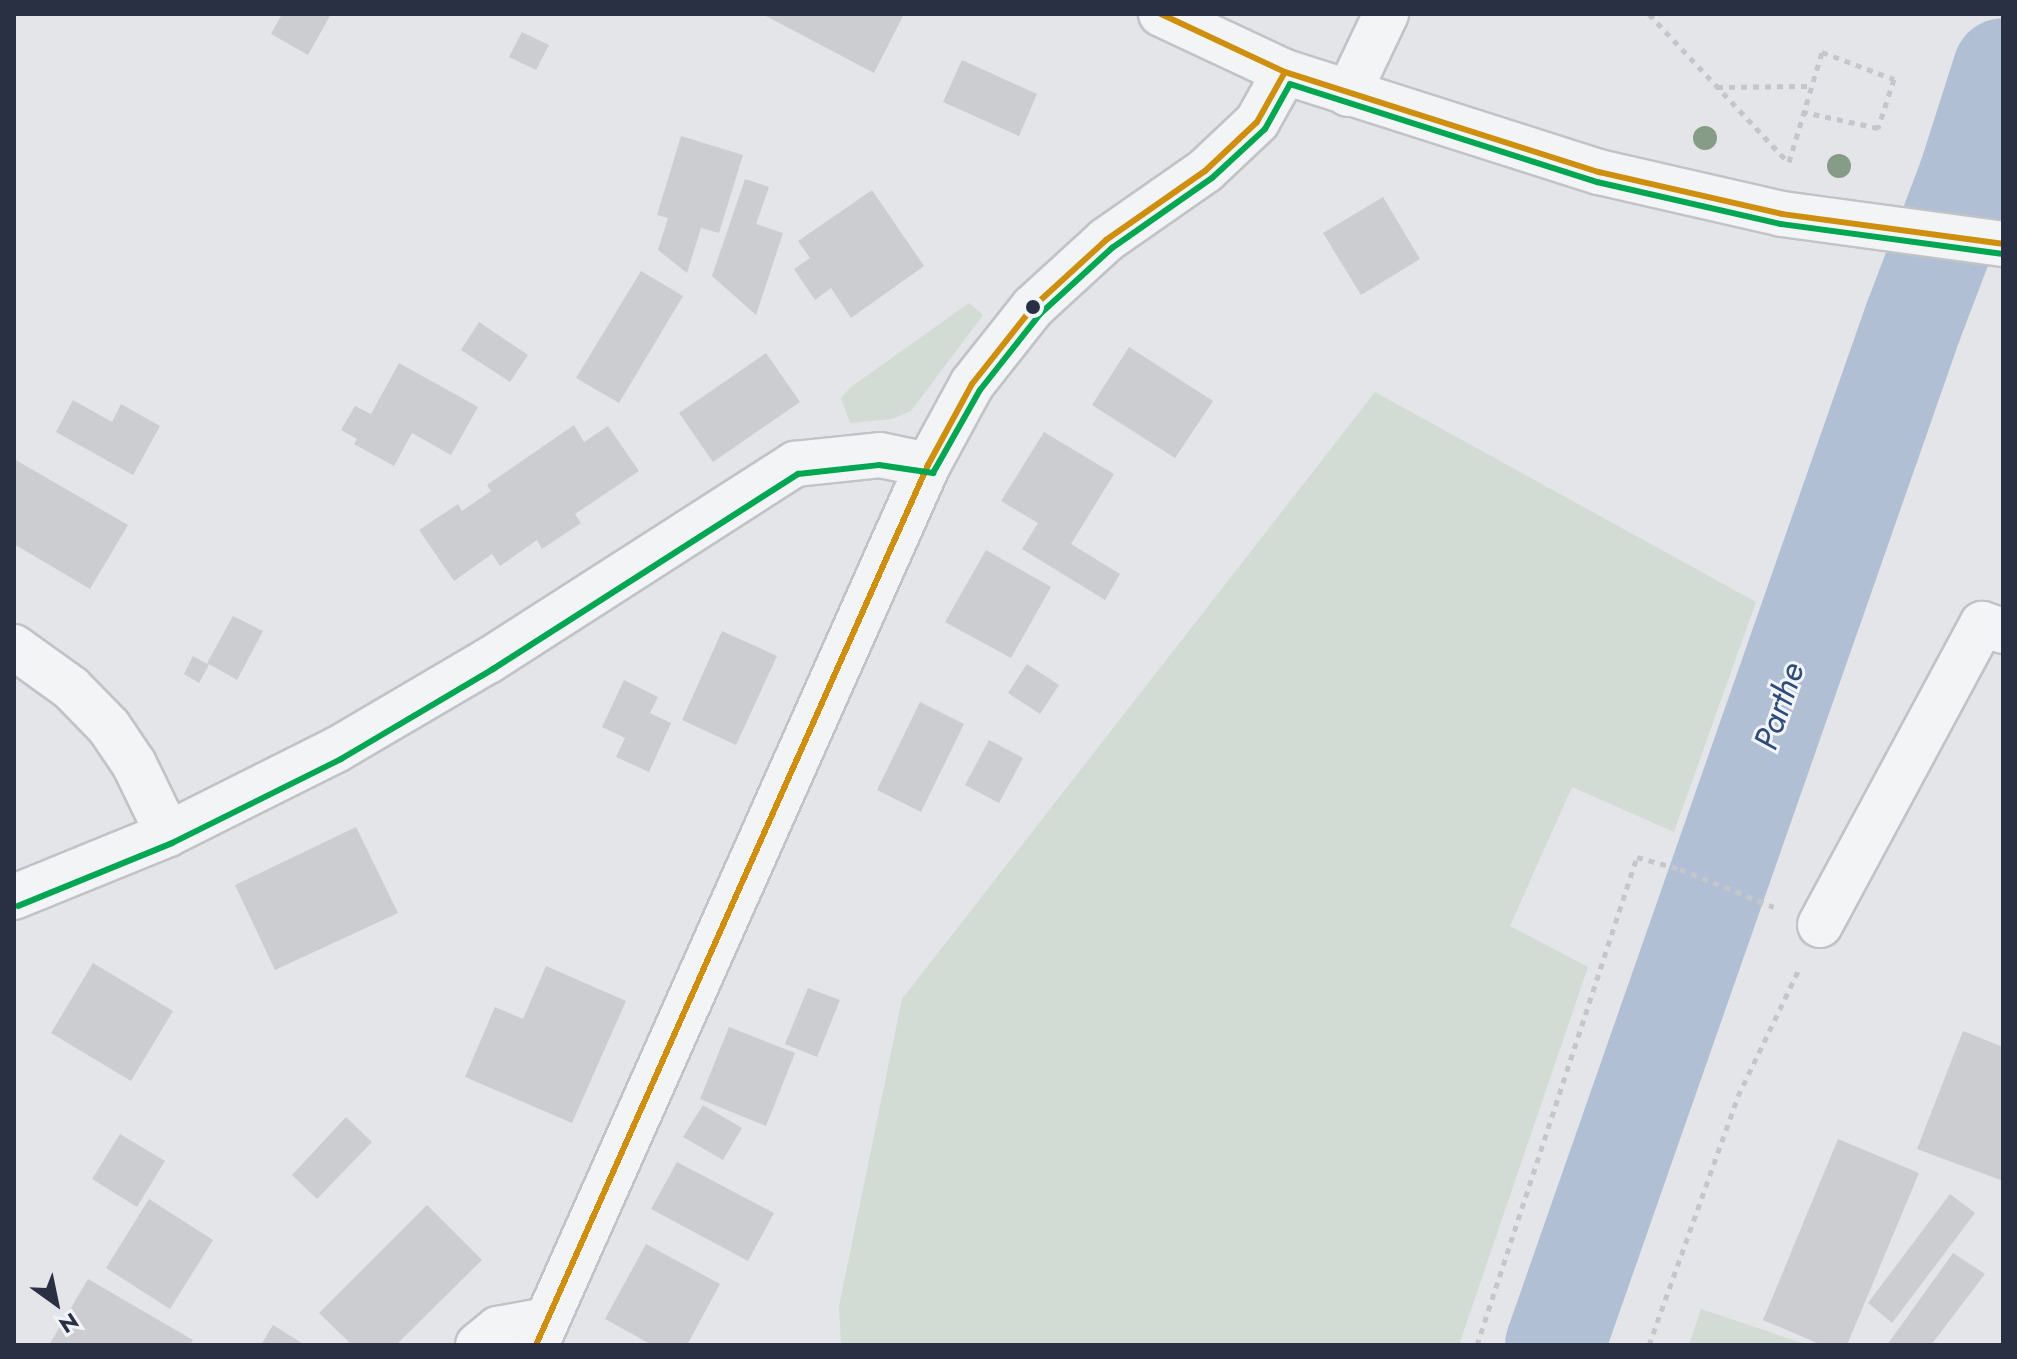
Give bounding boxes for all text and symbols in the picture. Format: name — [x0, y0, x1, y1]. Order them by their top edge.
unlabelled marker — [1025, 299, 1041, 315]
water label: Parthe — [1745, 657, 1813, 755]
north arrow — [16, 1263, 96, 1343]
text: N — [53, 1305, 85, 1341]

